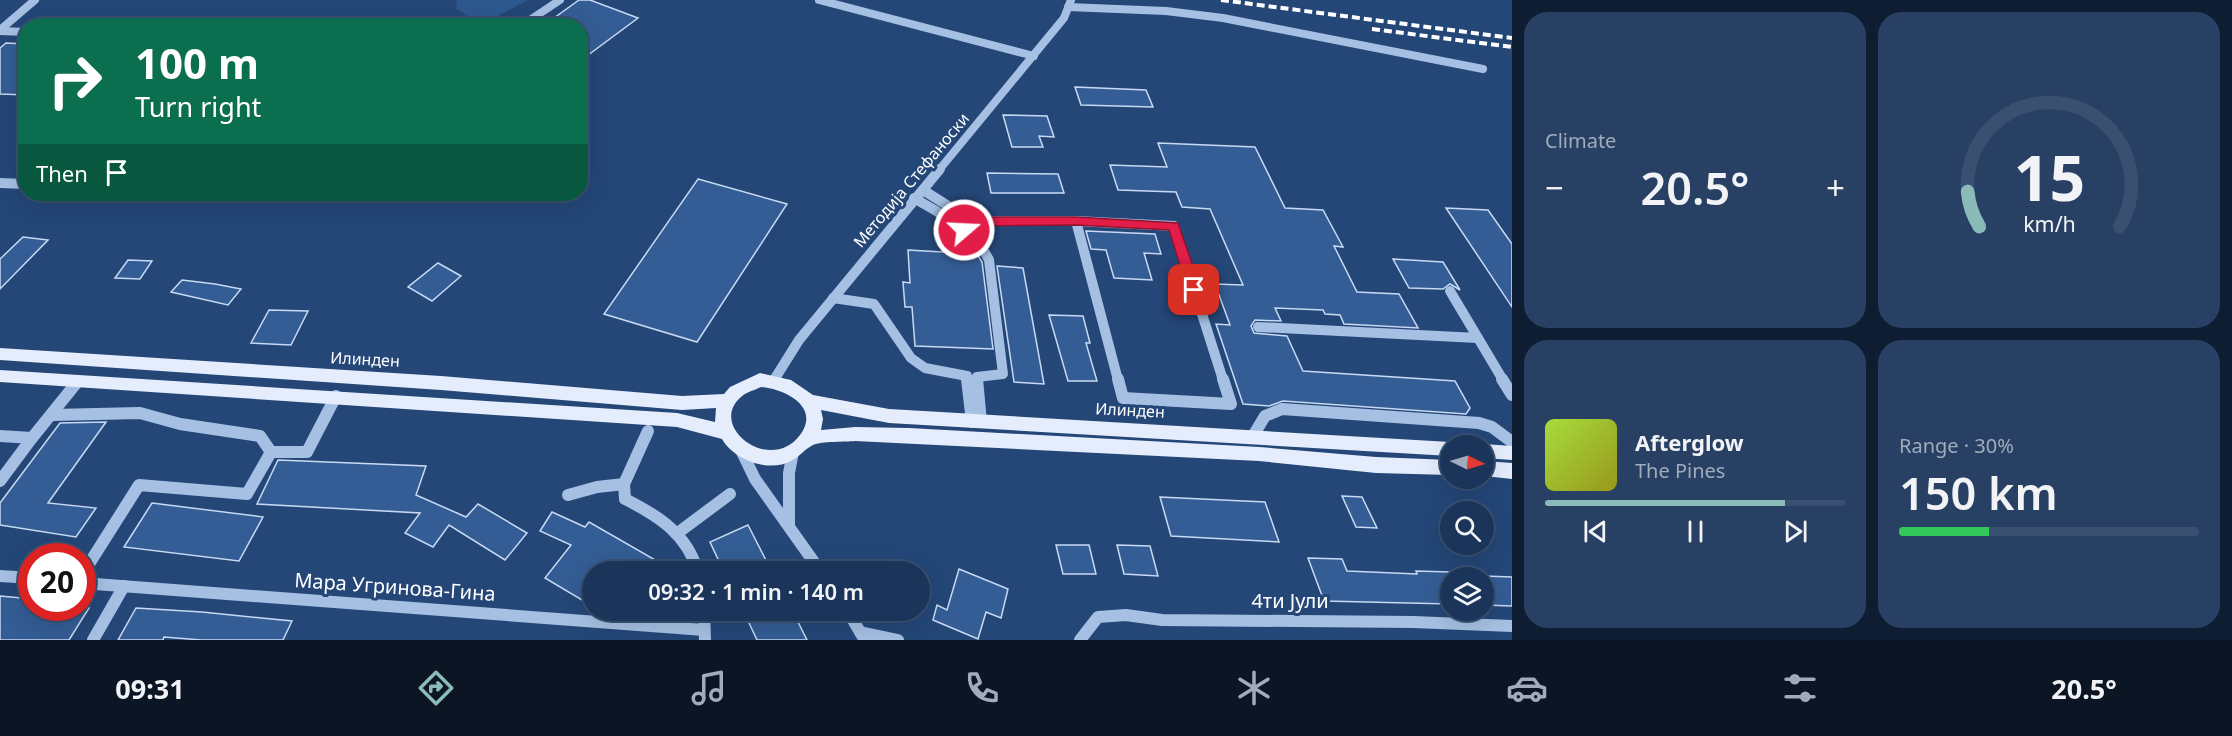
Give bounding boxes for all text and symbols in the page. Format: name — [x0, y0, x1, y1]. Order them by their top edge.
text: 100 m — [135, 34, 259, 91]
icon: right — [36, 42, 114, 120]
text: Turn right — [135, 88, 261, 125]
street label: Методија Стефаноски — [848, 108, 974, 252]
text: Climate — [1545, 127, 1616, 154]
text: 15 — [2013, 134, 2085, 219]
icon: arrive — [100, 156, 133, 189]
text: 20.5° — [1641, 157, 1749, 218]
text: Then — [36, 158, 88, 188]
text: − — [1545, 165, 1564, 210]
text: + — [1826, 165, 1845, 210]
position arrow — [932, 198, 996, 262]
text: km/h — [2023, 209, 2075, 238]
pin — [1168, 264, 1219, 315]
icon: arrive — [1177, 273, 1210, 306]
street label: Илинден — [330, 346, 400, 372]
street label: Илинден — [1095, 397, 1165, 423]
text: Afterglow — [1635, 427, 1744, 457]
text: Range · 30% — [1899, 432, 2014, 459]
north arrow — [1440, 435, 1494, 489]
map controls — [1440, 435, 1494, 621]
text: The Pines — [1635, 457, 1725, 484]
text: 150 km — [1899, 462, 2058, 523]
button: search — [1440, 501, 1494, 555]
icon: previous — [1579, 515, 1612, 548]
icon: pause — [1679, 515, 1712, 548]
icon: next — [1779, 515, 1812, 548]
speed limit sign: 20 — [18, 543, 96, 621]
street label: Мара Угринова-Гина — [294, 566, 497, 607]
button: layers — [1440, 567, 1494, 621]
text: 09:32 · 1 min · 140 m — [648, 576, 864, 606]
street label: 4ти Јули — [1251, 587, 1329, 614]
icon: directions — [415, 667, 457, 709]
icon: music — [688, 667, 730, 709]
icon: phone — [961, 667, 1003, 709]
icon: climate — [1233, 667, 1275, 709]
icon: car — [1506, 667, 1548, 709]
icon: filters — [1779, 667, 1821, 709]
text: 09:31 — [115, 670, 185, 707]
text: 20.5° — [2051, 670, 2117, 707]

